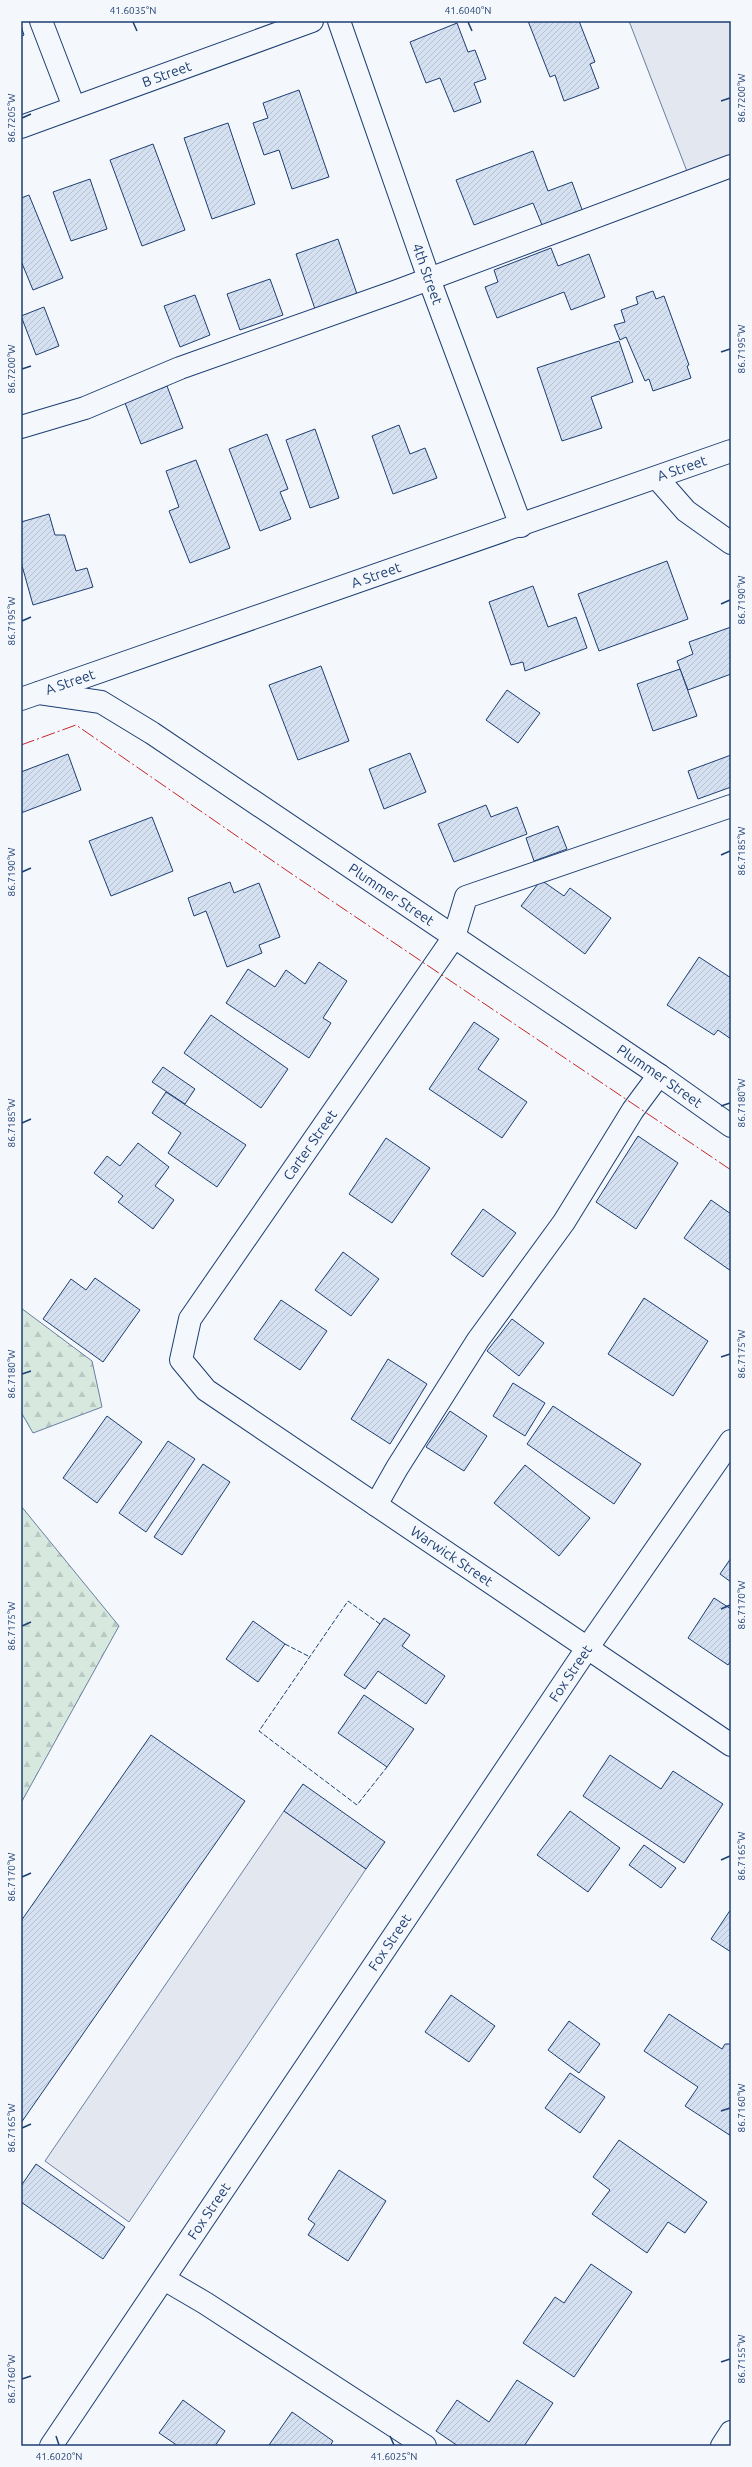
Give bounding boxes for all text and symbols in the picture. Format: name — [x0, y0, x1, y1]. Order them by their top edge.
text: 41.6035°N — [110, 5, 156, 16]
text: 41.6040°N — [445, 5, 491, 16]
street label: B Street — [140, 57, 194, 90]
text: 86.7200°W — [736, 74, 747, 122]
text: 86.7205°W — [6, 94, 17, 142]
street label: 4th Street — [409, 241, 446, 307]
text: 86.7195°W — [736, 325, 747, 373]
text: 86.7200°W — [6, 345, 17, 393]
street label: A Street — [655, 452, 709, 484]
street label: A Street — [349, 559, 403, 591]
text: 86.7190°W — [736, 576, 747, 624]
text: 86.7195°W — [6, 597, 17, 645]
street label: A Street — [43, 666, 97, 698]
text: 86.7185°W — [736, 827, 747, 875]
text: 86.7190°W — [6, 848, 17, 896]
street label: Plummer Street — [346, 860, 437, 929]
street label: Plummer Street — [614, 1041, 706, 1111]
text: 86.7180°W — [736, 1079, 747, 1127]
text: 86.7185°W — [6, 1099, 17, 1147]
street label: Carter Street — [280, 1106, 340, 1183]
text: 86.7175°W — [736, 1330, 747, 1378]
text: 86.7180°W — [6, 1350, 17, 1398]
street label: Warwick Street — [408, 1523, 496, 1590]
text: 86.7170°W — [736, 1581, 747, 1629]
text: 86.7175°W — [6, 1602, 17, 1650]
street label: Fox Street — [546, 1642, 595, 1705]
text: 86.7165°W — [736, 1832, 747, 1880]
text: 86.7170°W — [6, 1853, 17, 1901]
street label: Fox Street — [365, 1910, 415, 1974]
text: 86.7160°W — [736, 2084, 747, 2132]
text: 86.7165°W — [6, 2104, 17, 2152]
street label: Fox Street — [184, 2179, 234, 2242]
text: 86.7155°W — [736, 2335, 747, 2383]
text: 86.7160°W — [6, 2355, 17, 2403]
text: 41.6020°N — [36, 2451, 82, 2462]
text: 41.6025°N — [371, 2451, 417, 2462]

